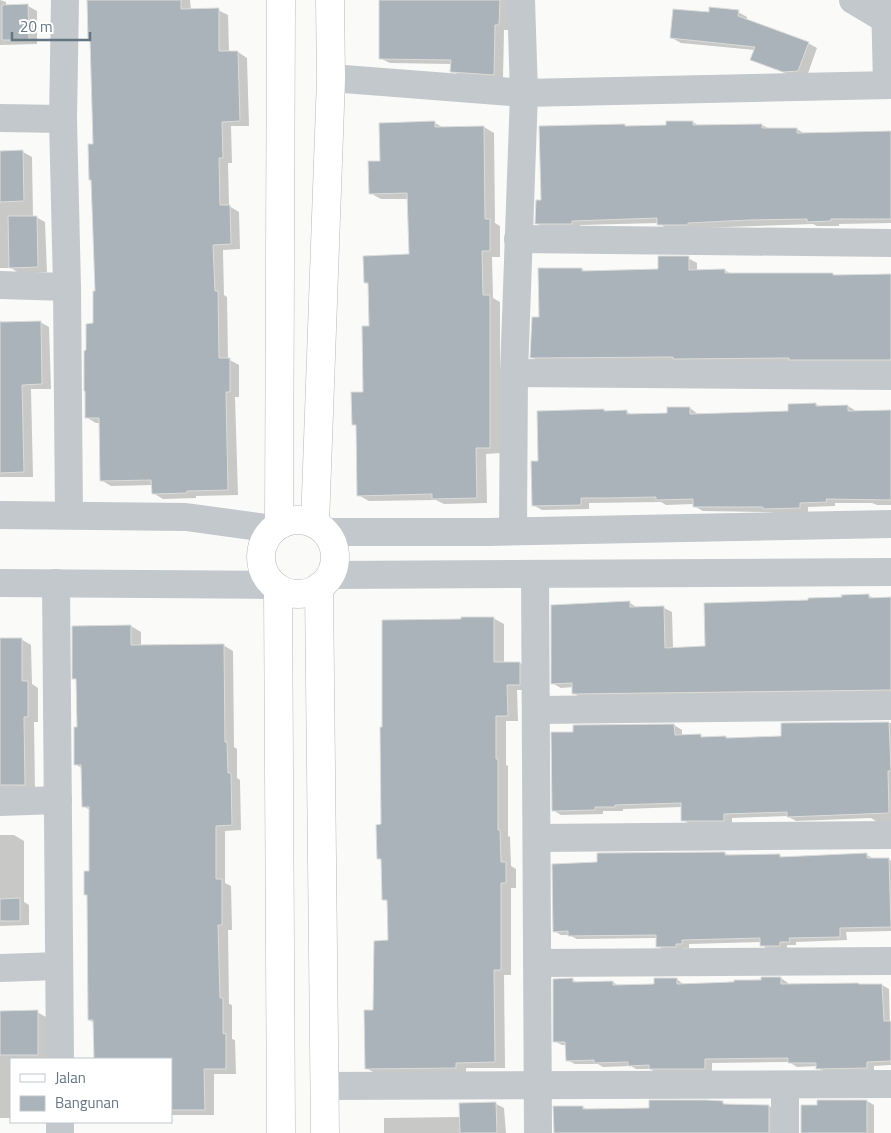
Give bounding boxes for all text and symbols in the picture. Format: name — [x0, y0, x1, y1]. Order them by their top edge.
scale bar — [12, 10, 90, 42]
text: 20 m — [20, 15, 53, 38]
legend — [10, 1058, 172, 1123]
text: Jalan — [55, 1066, 86, 1089]
text: Bangunan — [55, 1091, 119, 1114]

